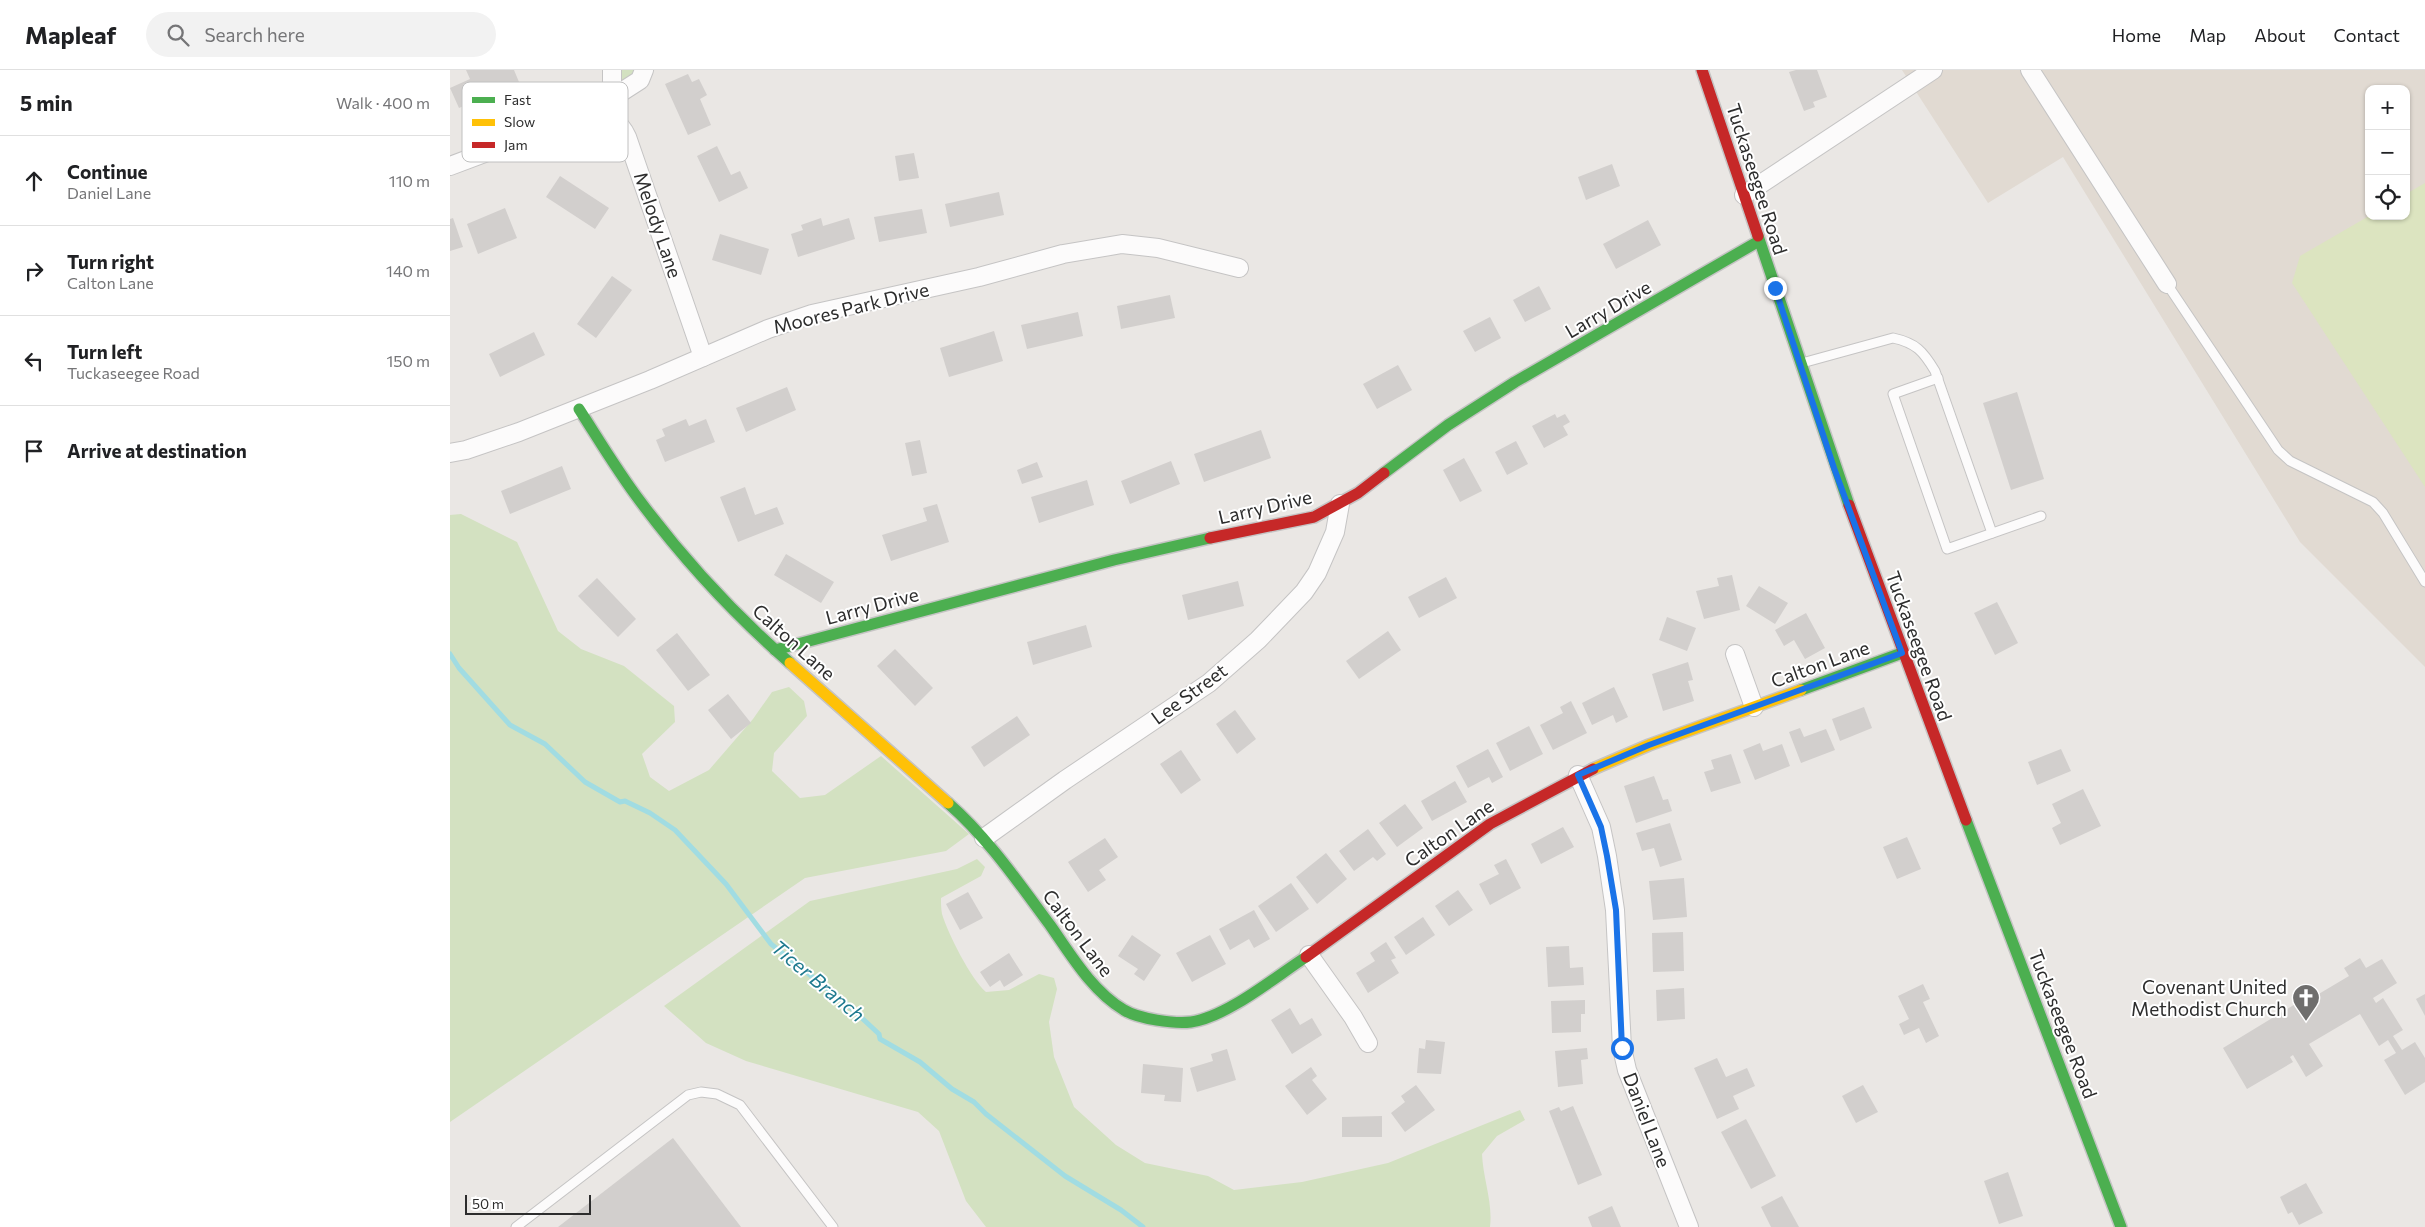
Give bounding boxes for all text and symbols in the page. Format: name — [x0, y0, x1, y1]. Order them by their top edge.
search box — [146, 12, 496, 57]
text: Mapleaf — [25, 20, 116, 49]
icon: search — [164, 21, 192, 49]
text: Search here — [204, 23, 305, 46]
text: Home — [2112, 24, 2161, 46]
text: Map — [2189, 24, 2226, 46]
text: About — [2254, 24, 2306, 46]
text: Contact — [2334, 24, 2400, 46]
legend — [462, 82, 628, 162]
map controls — [2365, 85, 2410, 220]
button: + — [2365, 85, 2410, 130]
text: 5 min — [20, 90, 73, 115]
text: Fast — [504, 91, 531, 108]
text: Walk · 400 m — [336, 93, 430, 112]
street label: Tuckaseegee Road — [1722, 100, 1793, 257]
text: Slow — [504, 113, 535, 130]
button: − — [2365, 130, 2410, 175]
text: Jam — [504, 136, 528, 153]
text: Continue — [67, 160, 147, 183]
icon: ahead — [20, 167, 48, 195]
street label: Melody Lane — [630, 169, 687, 281]
text: 110 m — [389, 171, 430, 190]
button: locate — [2365, 175, 2410, 220]
text: Daniel Lane — [67, 183, 151, 202]
text: Turn right — [67, 250, 154, 273]
icon: right — [20, 257, 48, 285]
text: 140 m — [386, 261, 430, 280]
text: Calton Lane — [67, 273, 154, 292]
street label: Larry Drive — [1561, 275, 1655, 342]
street label: Moores Park Drive — [771, 277, 931, 338]
route end — [1764, 277, 1787, 300]
text: Turn left — [67, 340, 142, 363]
icon: left — [20, 347, 48, 375]
text: 150 m — [387, 351, 430, 370]
text: Tuckaseegee Road — [67, 363, 200, 382]
icon: arrive — [20, 437, 48, 465]
text: Arrive at destination — [67, 439, 247, 462]
street label: Larry Drive — [1216, 485, 1314, 528]
street label: Tuckaseegee Road — [1882, 568, 1957, 724]
street label: Larry Drive — [823, 582, 921, 629]
street label: Calton Lane — [748, 599, 840, 685]
street label: Calton Lane — [1767, 635, 1872, 692]
street label: Lee Street — [1146, 658, 1231, 729]
street label: Calton Lane — [1400, 794, 1498, 872]
street label: Calton Lane — [1038, 885, 1119, 981]
water label: Ticer Branch — [767, 934, 870, 1026]
street label: Tuckaseegee Road — [2024, 946, 2102, 1102]
place label: Covenant United Methodist Church — [2131, 975, 2287, 1020]
church icon: Covenant United Methodist Church — [2291, 983, 2321, 1022]
route start — [1611, 1037, 1634, 1060]
street label: Daniel Lane — [1619, 1069, 1676, 1171]
scale bar — [465, 1192, 591, 1215]
text: 50 m — [472, 1195, 504, 1212]

